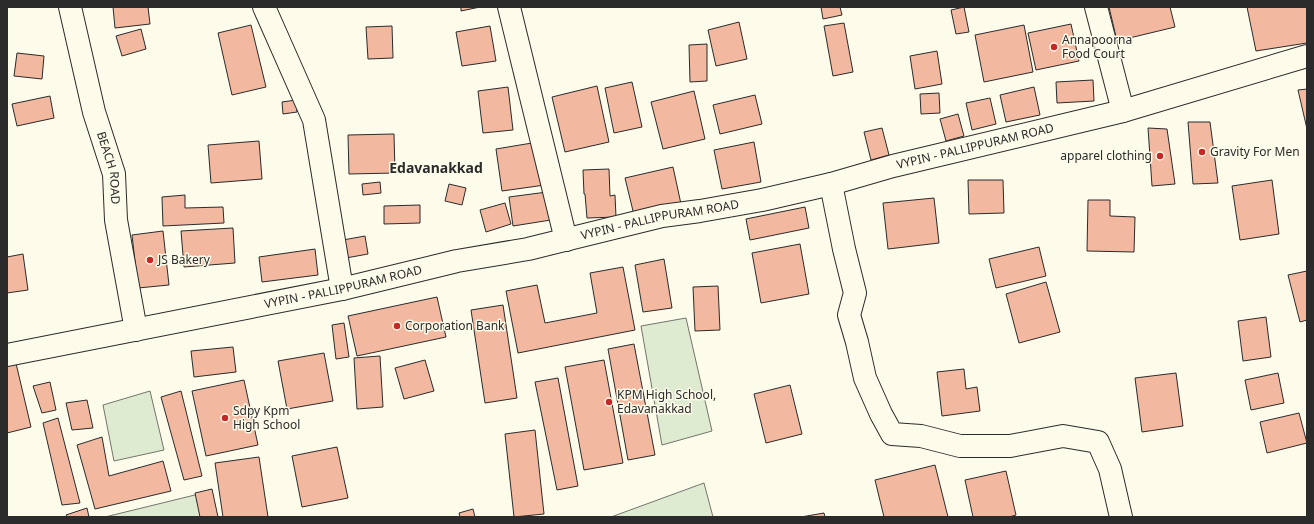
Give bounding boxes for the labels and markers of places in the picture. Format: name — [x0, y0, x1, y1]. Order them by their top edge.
place label: Annapoorna Food Court — [1062, 31, 1132, 62]
marker: Annapoorna Food Court — [1049, 42, 1059, 52]
place label: Gravity For Men — [1210, 143, 1300, 160]
place label: apparel clothing — [1060, 147, 1152, 164]
marker: Gravity For Men — [1197, 147, 1207, 157]
marker: apparel clothing — [1155, 151, 1165, 161]
place label: JS Bakery — [157, 251, 211, 268]
marker: JS Bakery — [145, 255, 155, 265]
place label: Corporation Bank — [405, 317, 505, 334]
marker: Corporation Bank — [392, 321, 402, 331]
place label: KPM High School, Edavanakkad — [617, 386, 716, 417]
marker: KPM High School, Edavanakkad — [604, 397, 614, 407]
place label: Sdpy Kpm High School — [233, 402, 300, 433]
marker: Sdpy Kpm High School — [220, 413, 230, 423]

